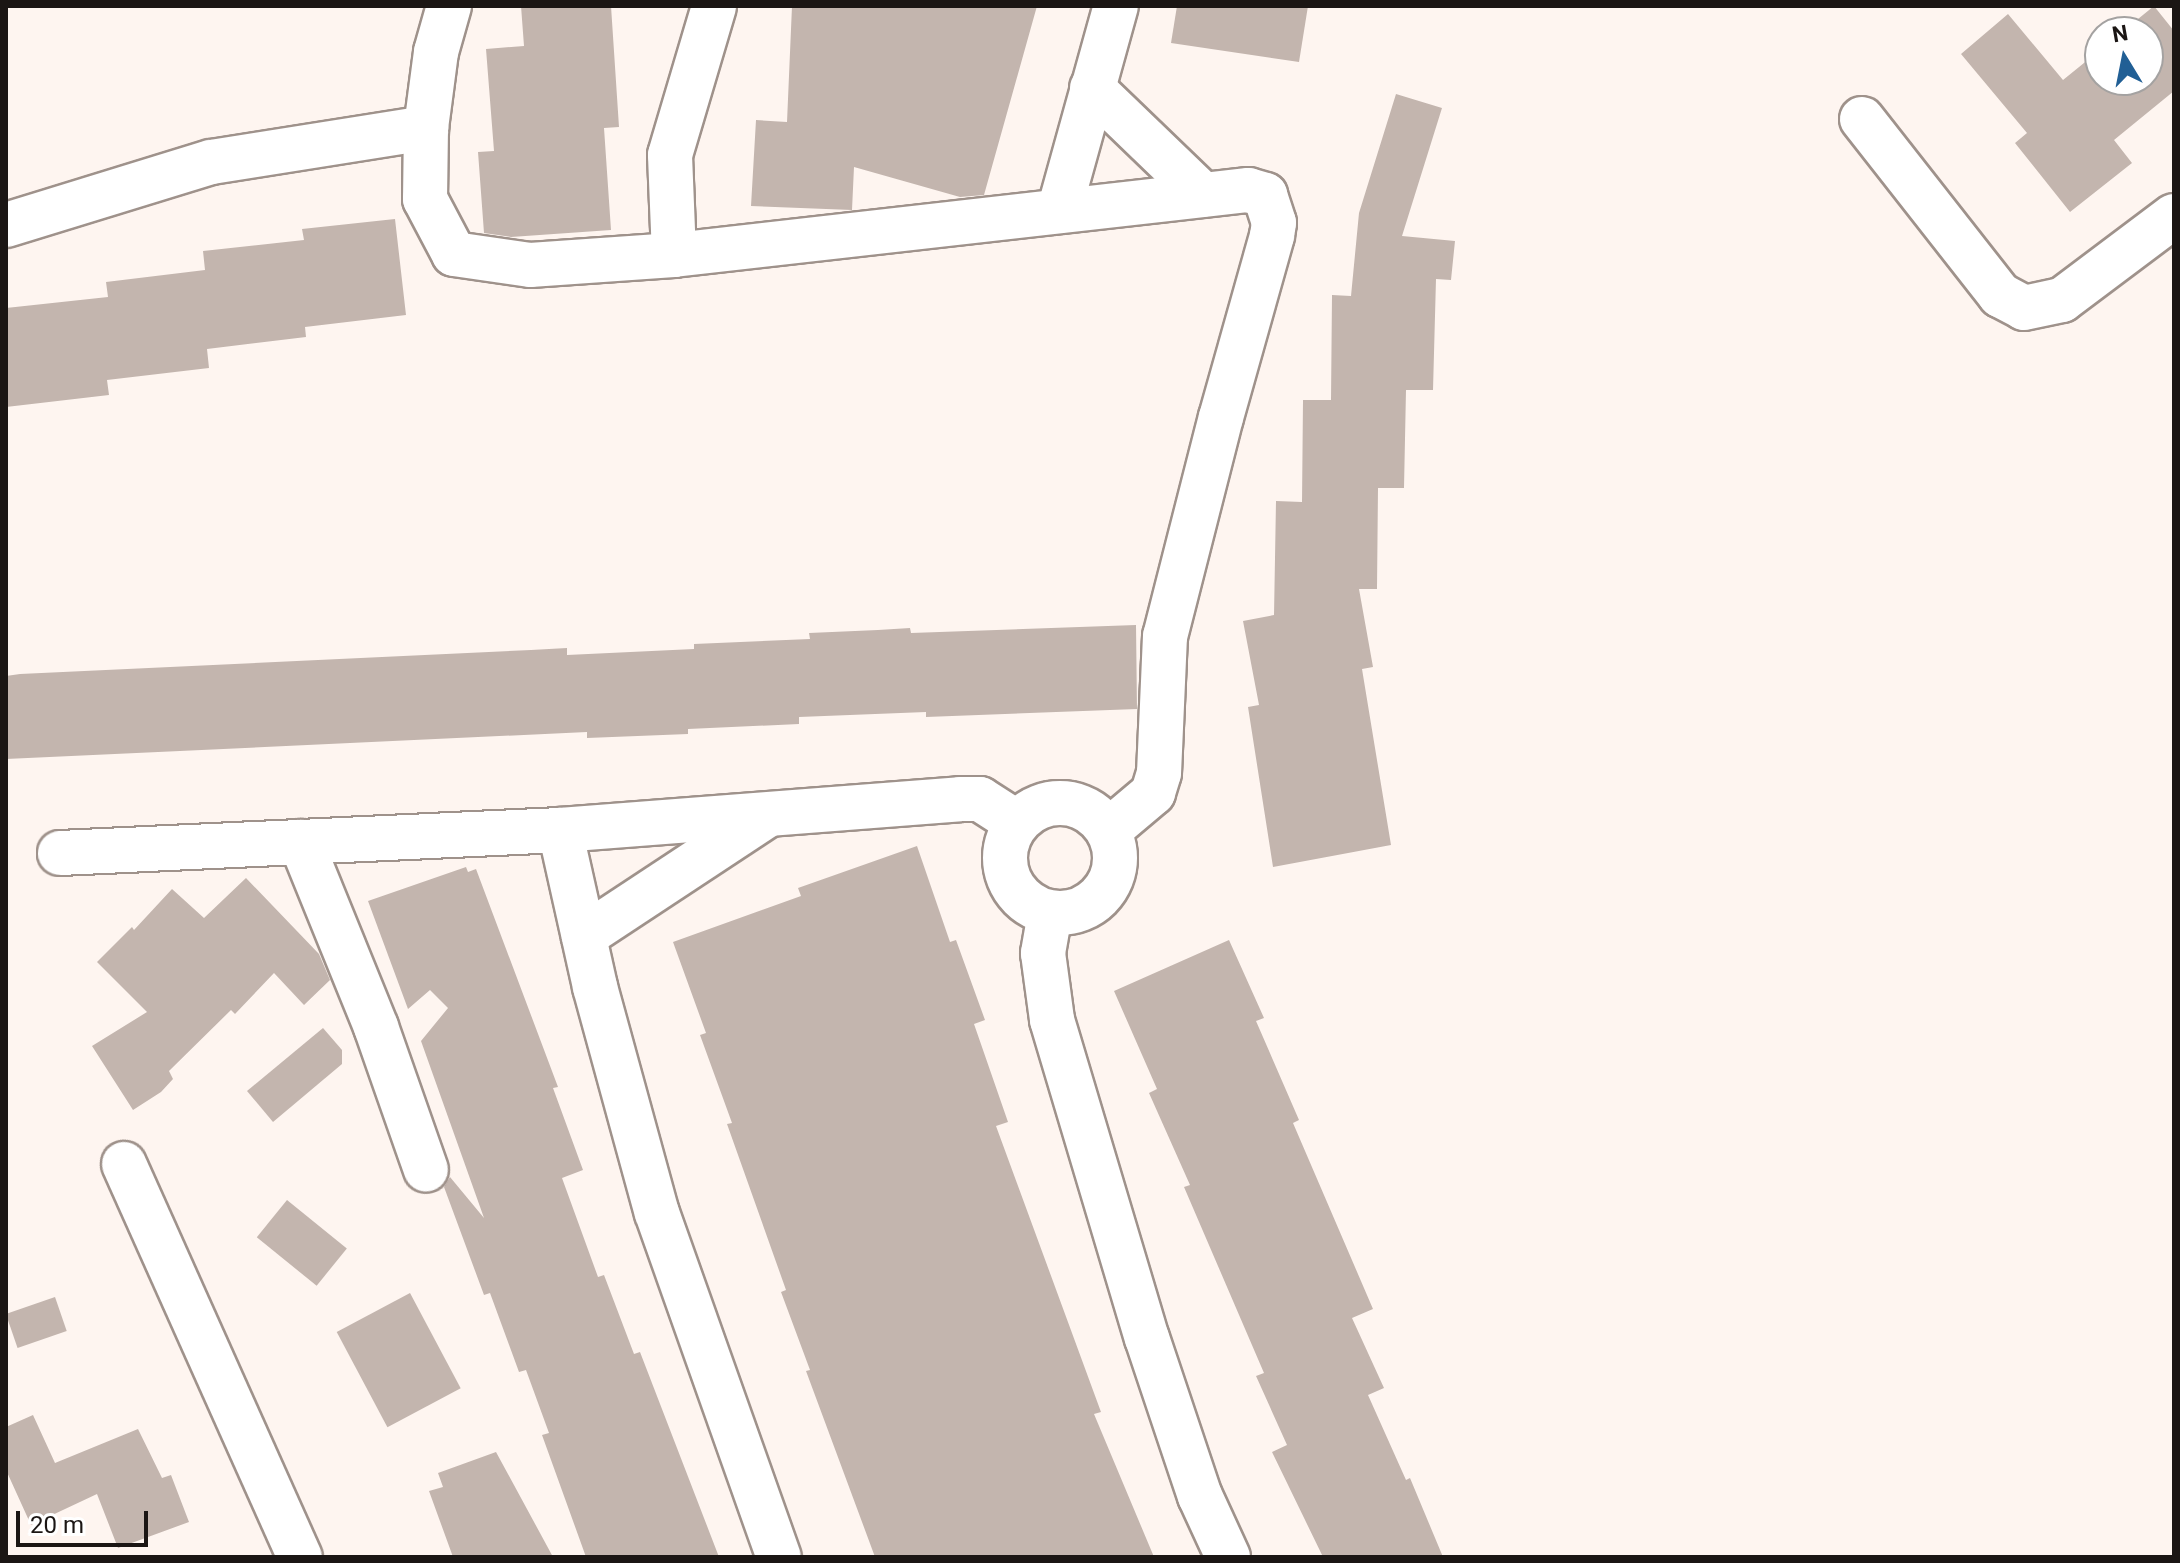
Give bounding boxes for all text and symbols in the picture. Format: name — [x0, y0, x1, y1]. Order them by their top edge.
north arrow — [2084, 16, 2164, 96]
text: N — [2110, 20, 2130, 48]
scale bar — [20, 1495, 152, 1545]
text: 20 m — [30, 1511, 84, 1539]

